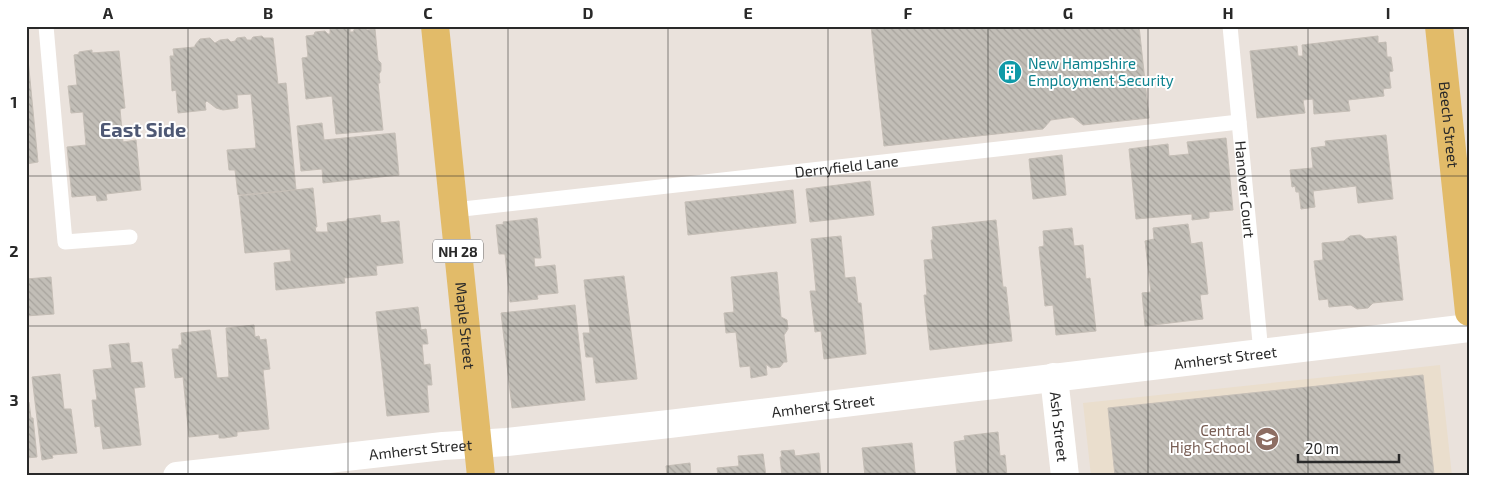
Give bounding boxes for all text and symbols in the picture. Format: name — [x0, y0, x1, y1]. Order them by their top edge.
text: A — [103, 3, 114, 22]
text: B — [263, 3, 273, 22]
text: C — [423, 3, 433, 22]
text: D — [583, 3, 594, 22]
text: E — [743, 3, 753, 22]
text: F — [904, 3, 913, 22]
text: G — [1063, 3, 1073, 22]
text: H — [1222, 3, 1234, 22]
text: I — [1386, 3, 1390, 22]
place label: New Hampshire Employment Security — [1028, 54, 1174, 89]
building icon: New Hampshire Employment Security — [997, 59, 1023, 85]
street label: Beech Street — [1436, 80, 1463, 169]
text: 1 — [11, 92, 17, 111]
district label: East Side — [100, 117, 186, 141]
street label: Hanover Court — [1232, 140, 1259, 239]
street label: Derryfield Lane — [794, 151, 899, 181]
road number: NH 28 — [433, 240, 483, 262]
text: 2 — [9, 241, 19, 260]
street label: Maple Street — [452, 281, 479, 370]
street label: Amherst Street — [1173, 342, 1278, 372]
text: 3 — [9, 390, 19, 409]
street label: Amherst Street — [771, 390, 876, 421]
street label: Ash Street — [1047, 391, 1072, 463]
place label: Central High School — [1170, 421, 1251, 456]
school or university icon: Central High School — [1254, 426, 1280, 452]
scale bar — [1298, 432, 1399, 464]
street label: Amherst Street — [368, 435, 473, 463]
text: 20 m — [1305, 439, 1339, 457]

